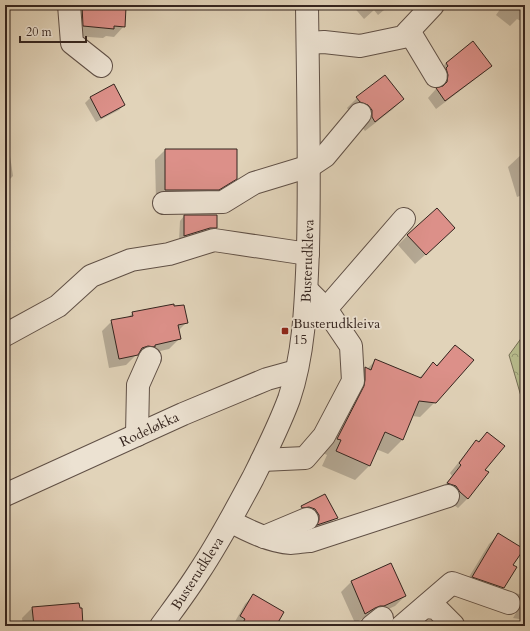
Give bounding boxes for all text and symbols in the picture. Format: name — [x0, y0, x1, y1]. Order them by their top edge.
scale bar — [20, 18, 86, 44]
text: 20 m — [26, 24, 53, 40]
street label: Busterudkleva — [297, 219, 318, 303]
place label: Busterudkleiva 15 — [293, 314, 380, 349]
marker: Busterudkleiva 15 — [280, 326, 290, 336]
street label: Rodeløkka — [116, 407, 182, 451]
street label: Busterudkleva — [167, 533, 228, 613]

